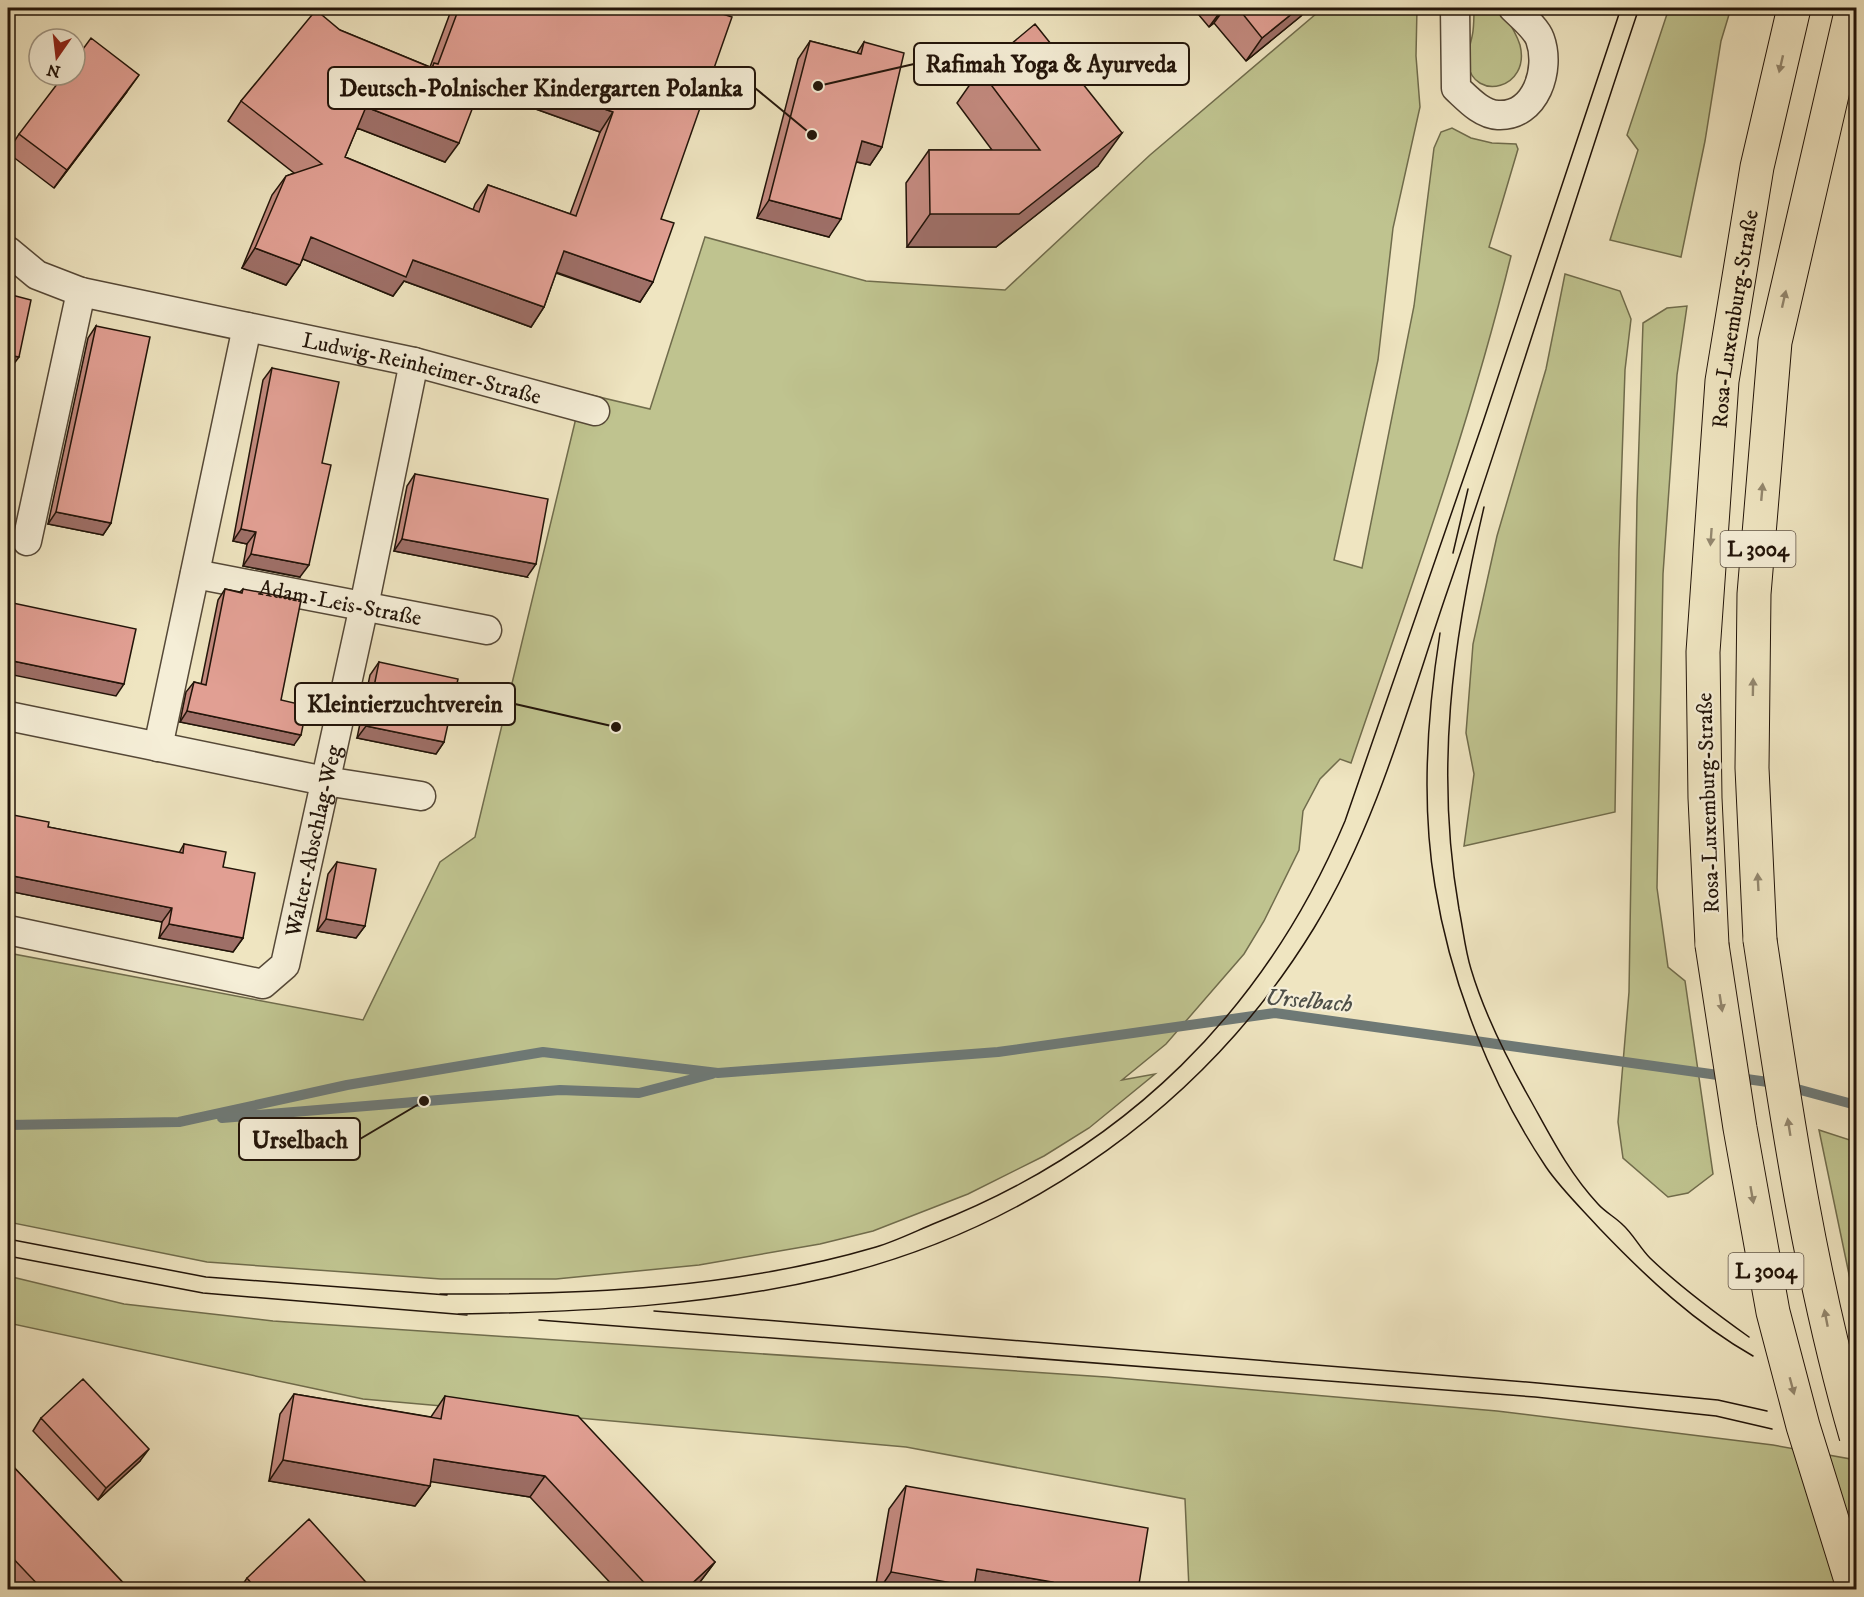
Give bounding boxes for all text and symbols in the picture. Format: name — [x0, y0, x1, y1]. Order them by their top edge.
north arrow — [27, 27, 87, 87]
callout: Rafimah Yoga & Ayurveda — [914, 43, 1189, 85]
text: Rafimah Yoga & Ayurveda — [925, 50, 1177, 80]
one-way arrow — [1775, 55, 1785, 74]
text: N — [45, 59, 62, 82]
callout: Deutsch-Polnischer Kindergarten Polanka — [328, 67, 755, 109]
text: Deutsch-Polnischer Kindergarten Polanka — [339, 74, 743, 104]
street label: Rosa-Luxemburg-Straße — [1707, 208, 1765, 429]
one-way arrow — [1780, 290, 1790, 308]
street label: Ludwig-Reinheimer-Straße — [300, 327, 544, 411]
one-way arrow — [1758, 483, 1767, 502]
one-way arrow — [1706, 528, 1716, 547]
road number: L 3004 — [1720, 531, 1796, 567]
street label: Adam-Leis-Straße — [256, 575, 424, 632]
one-way arrow — [1748, 678, 1758, 697]
callout: Kleintierzuchtverein — [295, 683, 515, 725]
text: Kleintierzuchtverein — [307, 690, 503, 720]
street label: Rosa-Luxemburg-Straße — [1691, 692, 1726, 914]
street label: Walter-Abschlag-Weg — [279, 742, 348, 940]
one-way arrow — [1753, 872, 1762, 891]
water label: Urselbach — [1264, 982, 1354, 1020]
one-way arrow — [1717, 994, 1726, 1013]
one-way arrow — [1784, 1117, 1793, 1136]
callout: Urselbach — [239, 1118, 360, 1160]
text: Urselbach — [252, 1126, 349, 1156]
one-way arrow — [1748, 1186, 1757, 1205]
road number: L 3004 — [1728, 1253, 1804, 1289]
one-way arrow — [1821, 1308, 1830, 1327]
one-way arrow — [1788, 1377, 1798, 1395]

